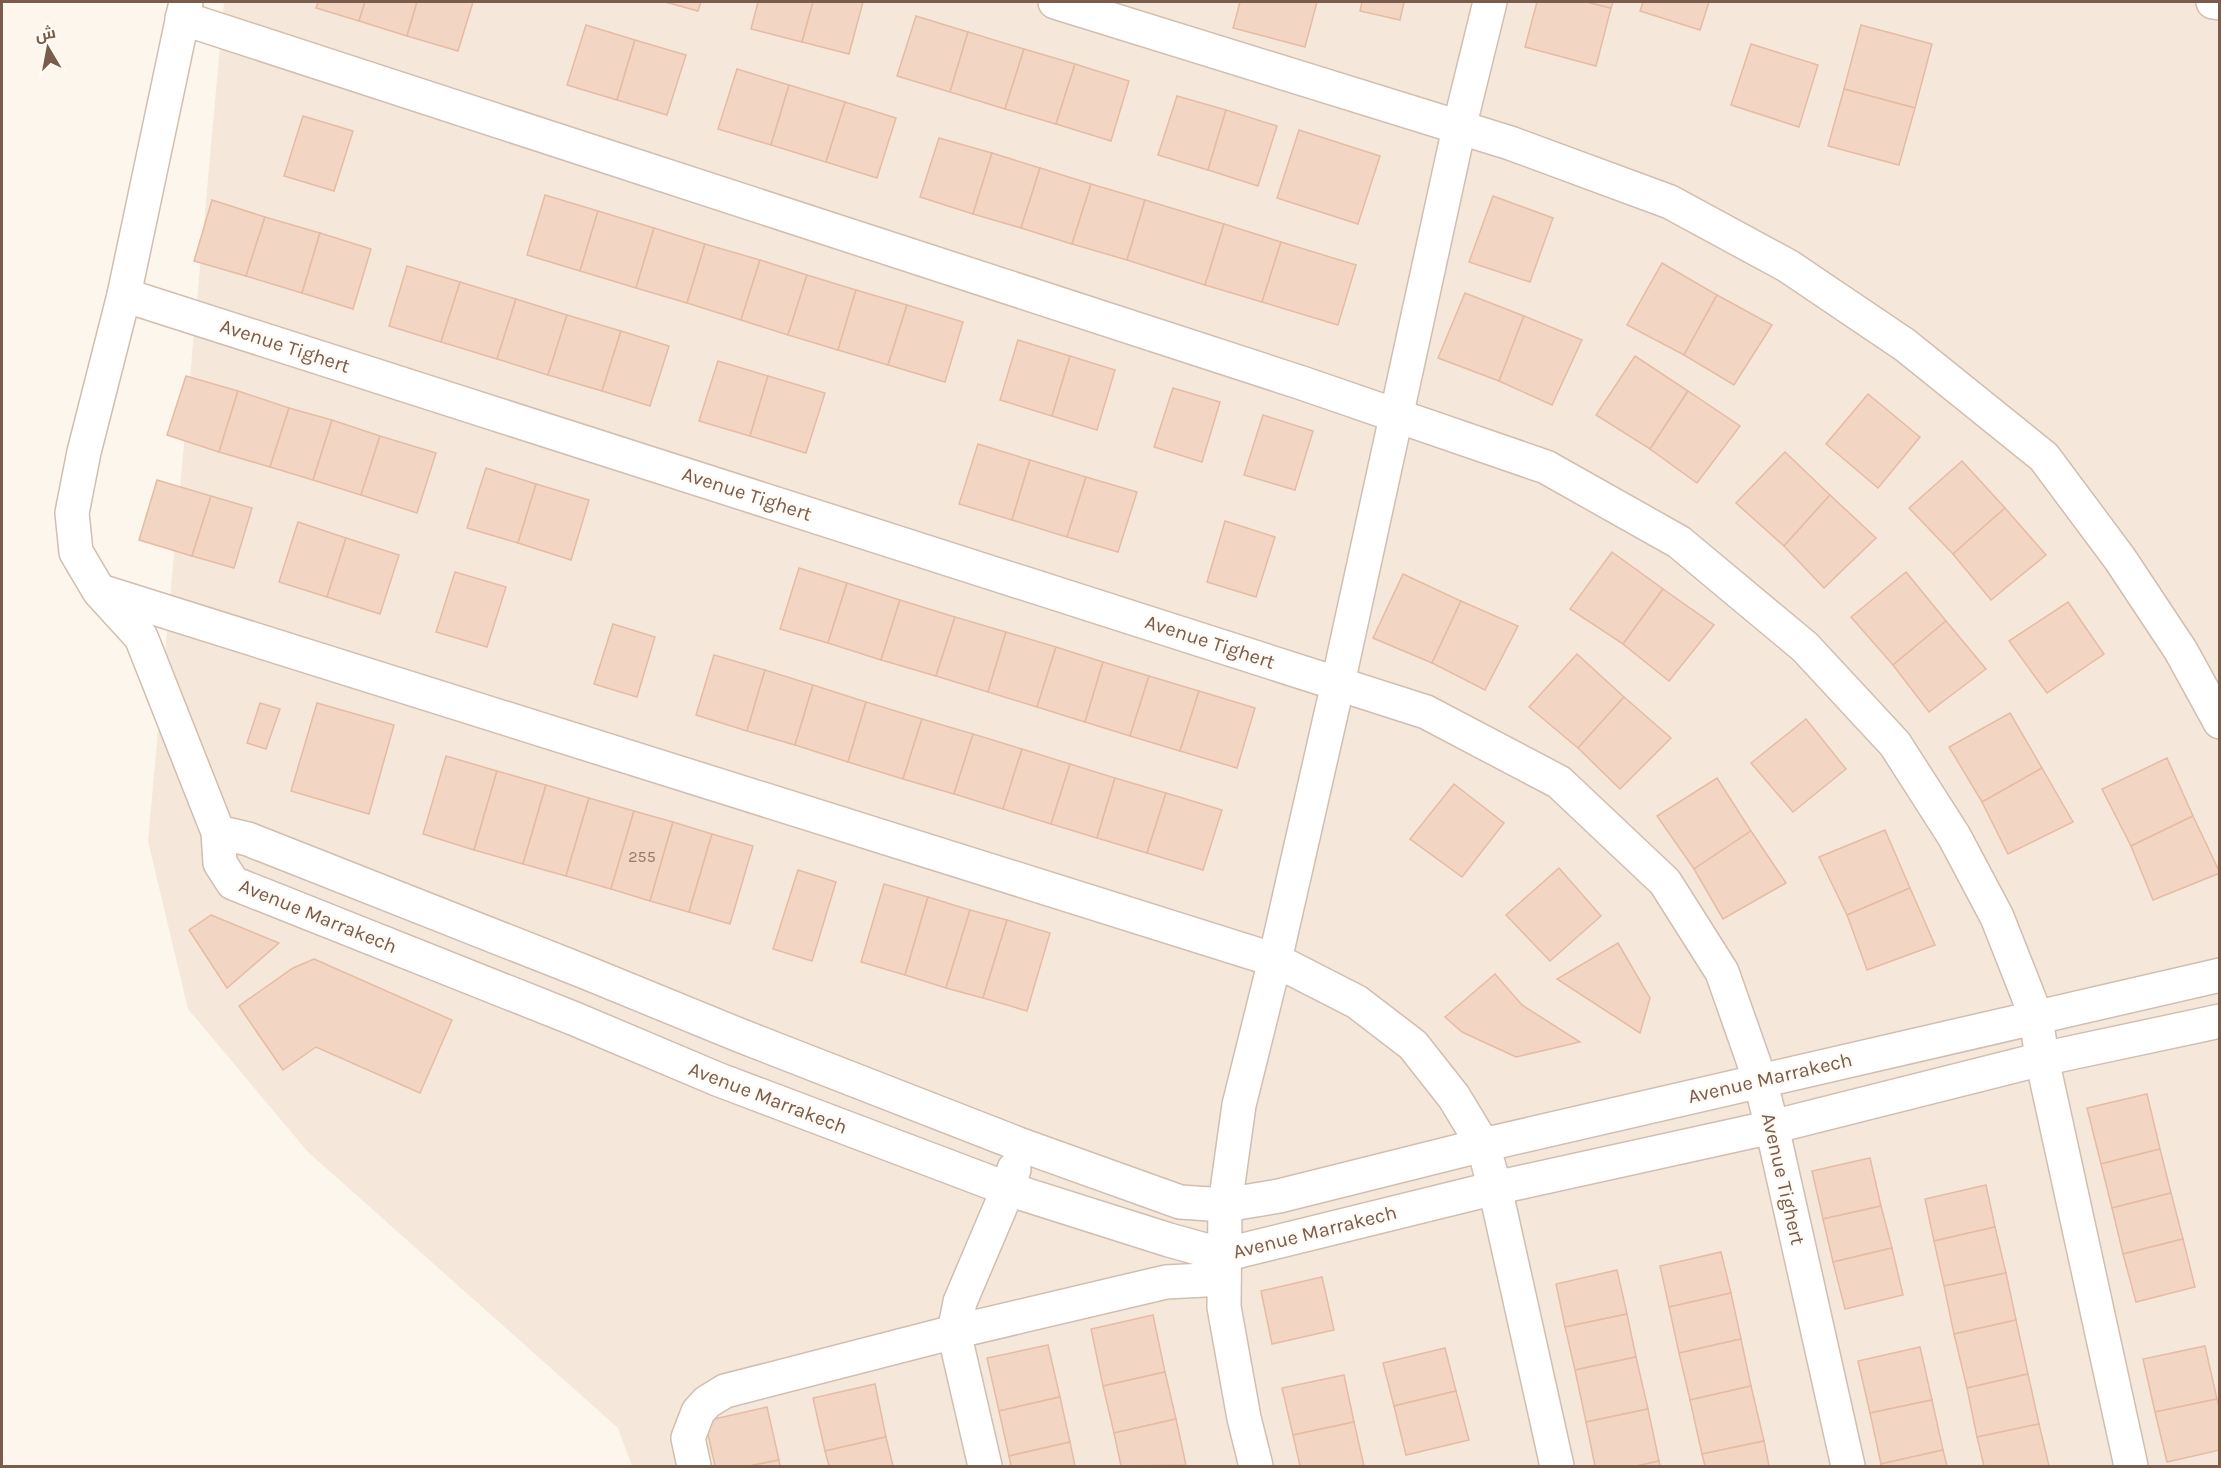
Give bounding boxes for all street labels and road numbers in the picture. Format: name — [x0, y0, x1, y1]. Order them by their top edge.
street label: Avenue Tighert — [217, 314, 353, 378]
street label: Avenue Tighert — [679, 462, 815, 526]
street label: Avenue Tighert — [1142, 610, 1278, 674]
street label: Avenue Marrakech — [236, 874, 400, 958]
street label: Avenue Marrakech — [1686, 1048, 1854, 1108]
street label: Avenue Marrakech — [685, 1057, 851, 1139]
street label: Avenue Tighert — [1757, 1111, 1809, 1248]
street label: Avenue Marrakech — [1231, 1201, 1399, 1263]

